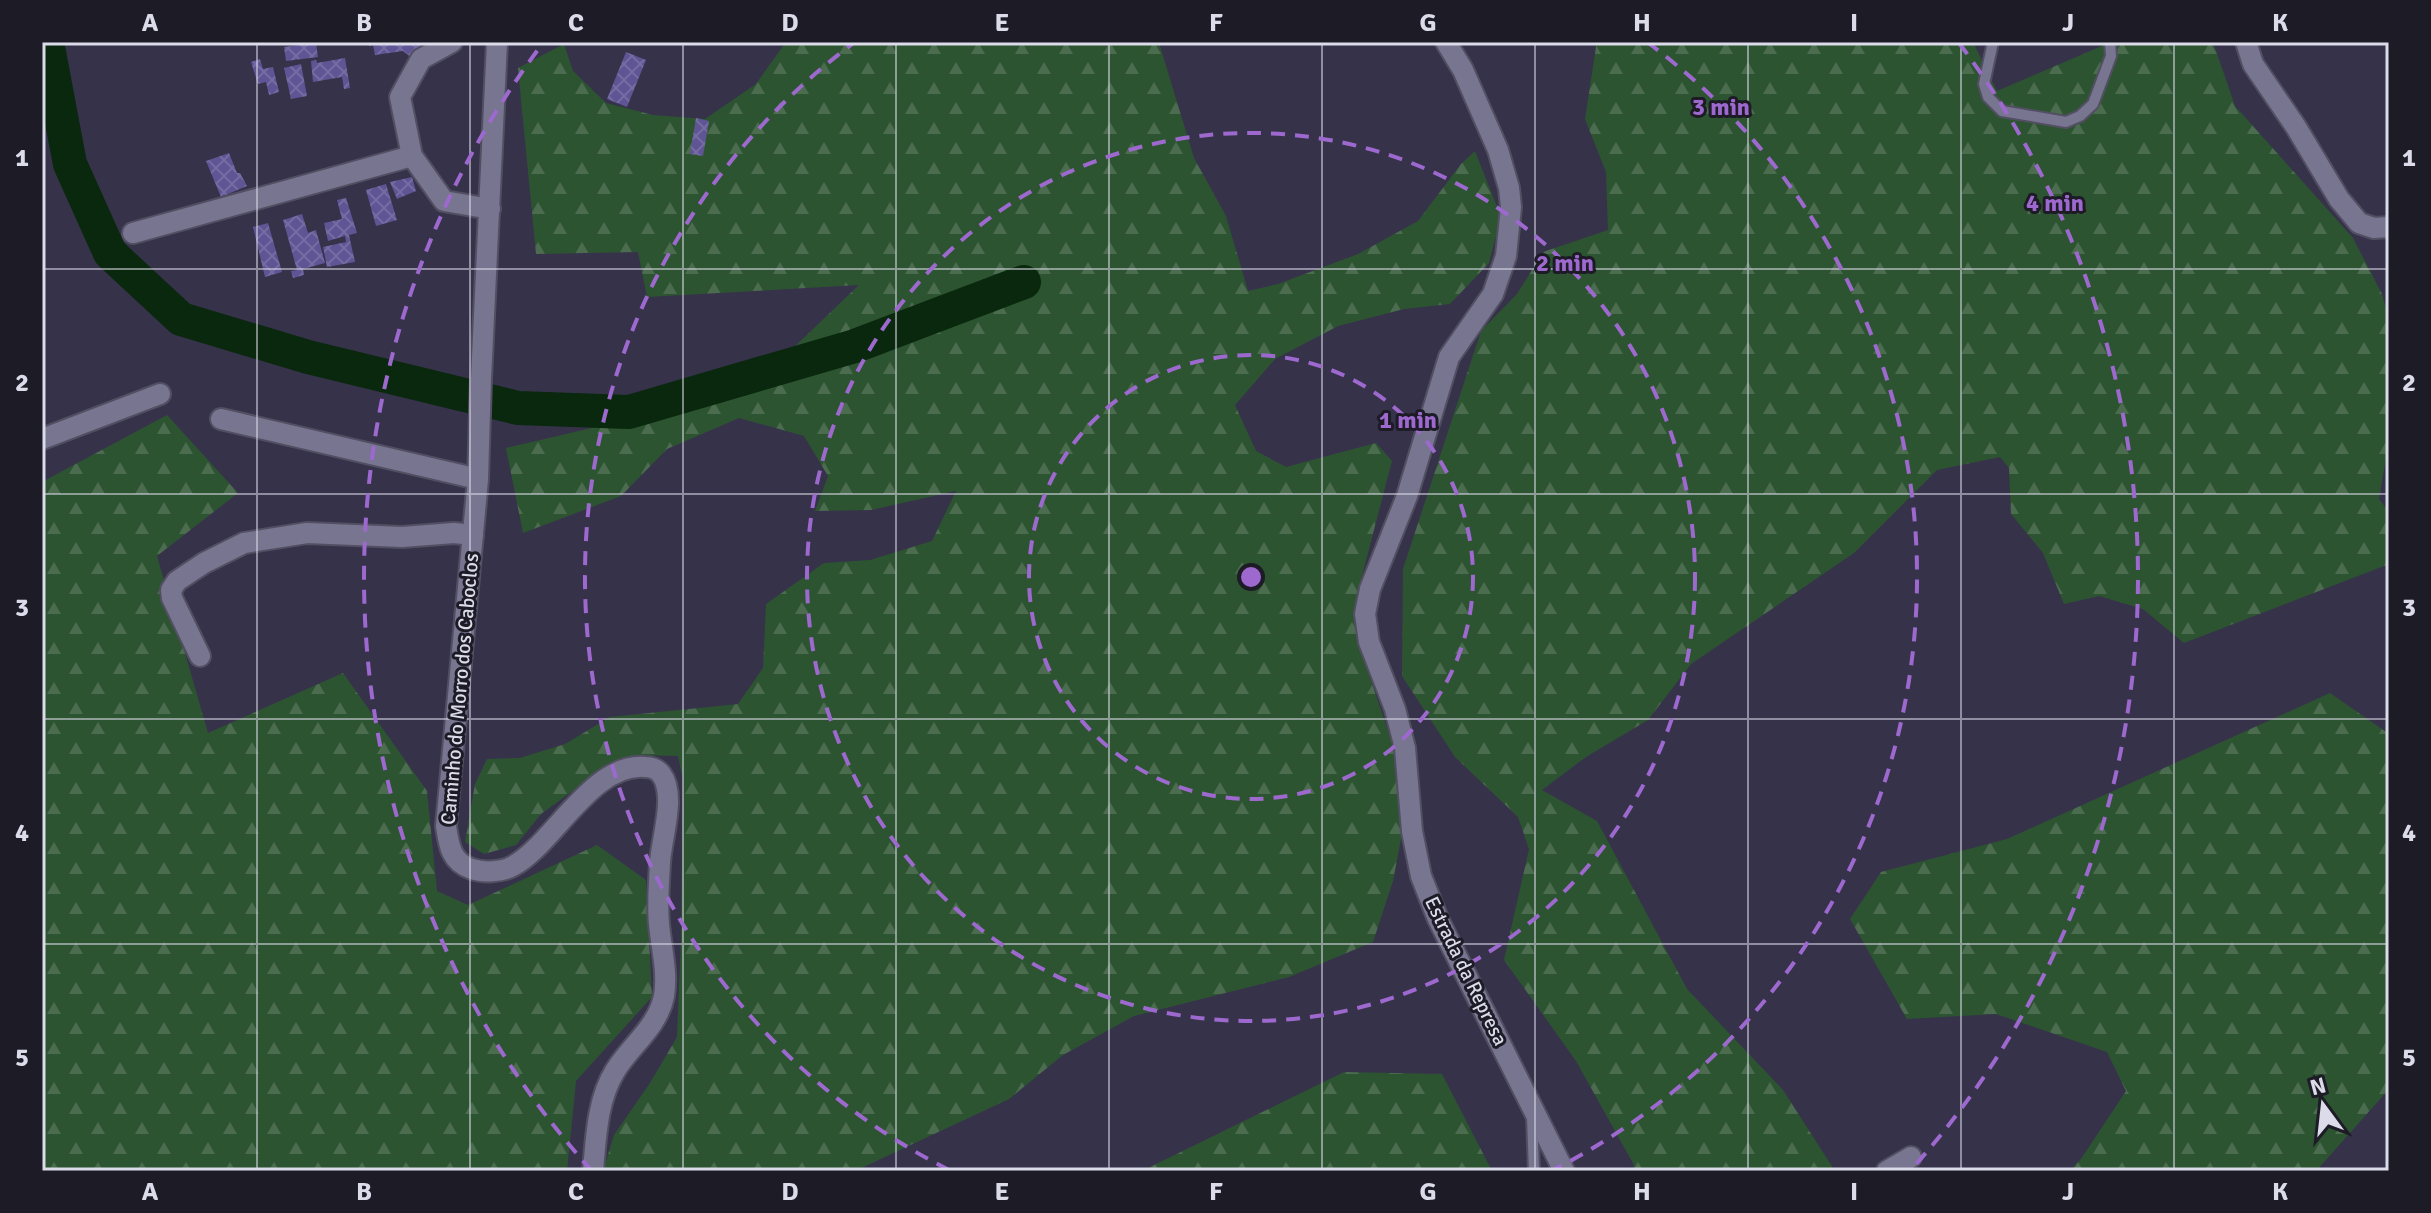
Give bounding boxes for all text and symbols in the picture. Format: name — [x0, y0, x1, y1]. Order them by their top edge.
text: A — [142, 7, 159, 39]
text: B — [356, 7, 372, 39]
text: C — [568, 7, 584, 39]
text: D — [781, 7, 799, 39]
text: E — [995, 7, 1009, 39]
text: F — [1209, 7, 1223, 39]
text: G — [1419, 7, 1437, 39]
text: H — [1633, 7, 1651, 39]
text: I — [1850, 7, 1858, 39]
text: J — [2062, 7, 2074, 39]
text: K — [2272, 7, 2288, 39]
text: 3 min — [1692, 92, 1750, 122]
text: 1 — [15, 142, 29, 174]
text: 1 — [2402, 142, 2416, 174]
text: 4 min — [2026, 188, 2084, 218]
text: 2 min — [1536, 248, 1594, 278]
text: 2 — [15, 367, 29, 399]
text: 2 — [2402, 367, 2416, 399]
text: 1 min — [1379, 405, 1437, 435]
street label: Caminho do Morro dos Caboclos — [436, 552, 484, 826]
centre of rings — [1237, 563, 1265, 591]
text: 3 — [15, 592, 29, 624]
text: 3 — [2402, 592, 2416, 624]
text: 4 — [15, 817, 29, 849]
text: 4 — [2402, 817, 2416, 849]
street label: Estrada da Represa — [1419, 892, 1513, 1050]
text: 5 — [15, 1042, 29, 1074]
text: 5 — [2402, 1042, 2416, 1074]
north arrow — [2283, 1065, 2363, 1145]
text: N — [2307, 1071, 2329, 1101]
text: A — [142, 1176, 159, 1208]
text: B — [356, 1176, 372, 1208]
text: C — [568, 1176, 584, 1208]
text: D — [781, 1176, 799, 1208]
text: E — [995, 1176, 1009, 1208]
text: F — [1209, 1176, 1223, 1208]
text: G — [1419, 1176, 1437, 1208]
text: H — [1633, 1176, 1651, 1208]
text: I — [1850, 1176, 1858, 1208]
text: J — [2062, 1176, 2074, 1208]
text: K — [2272, 1176, 2288, 1208]

